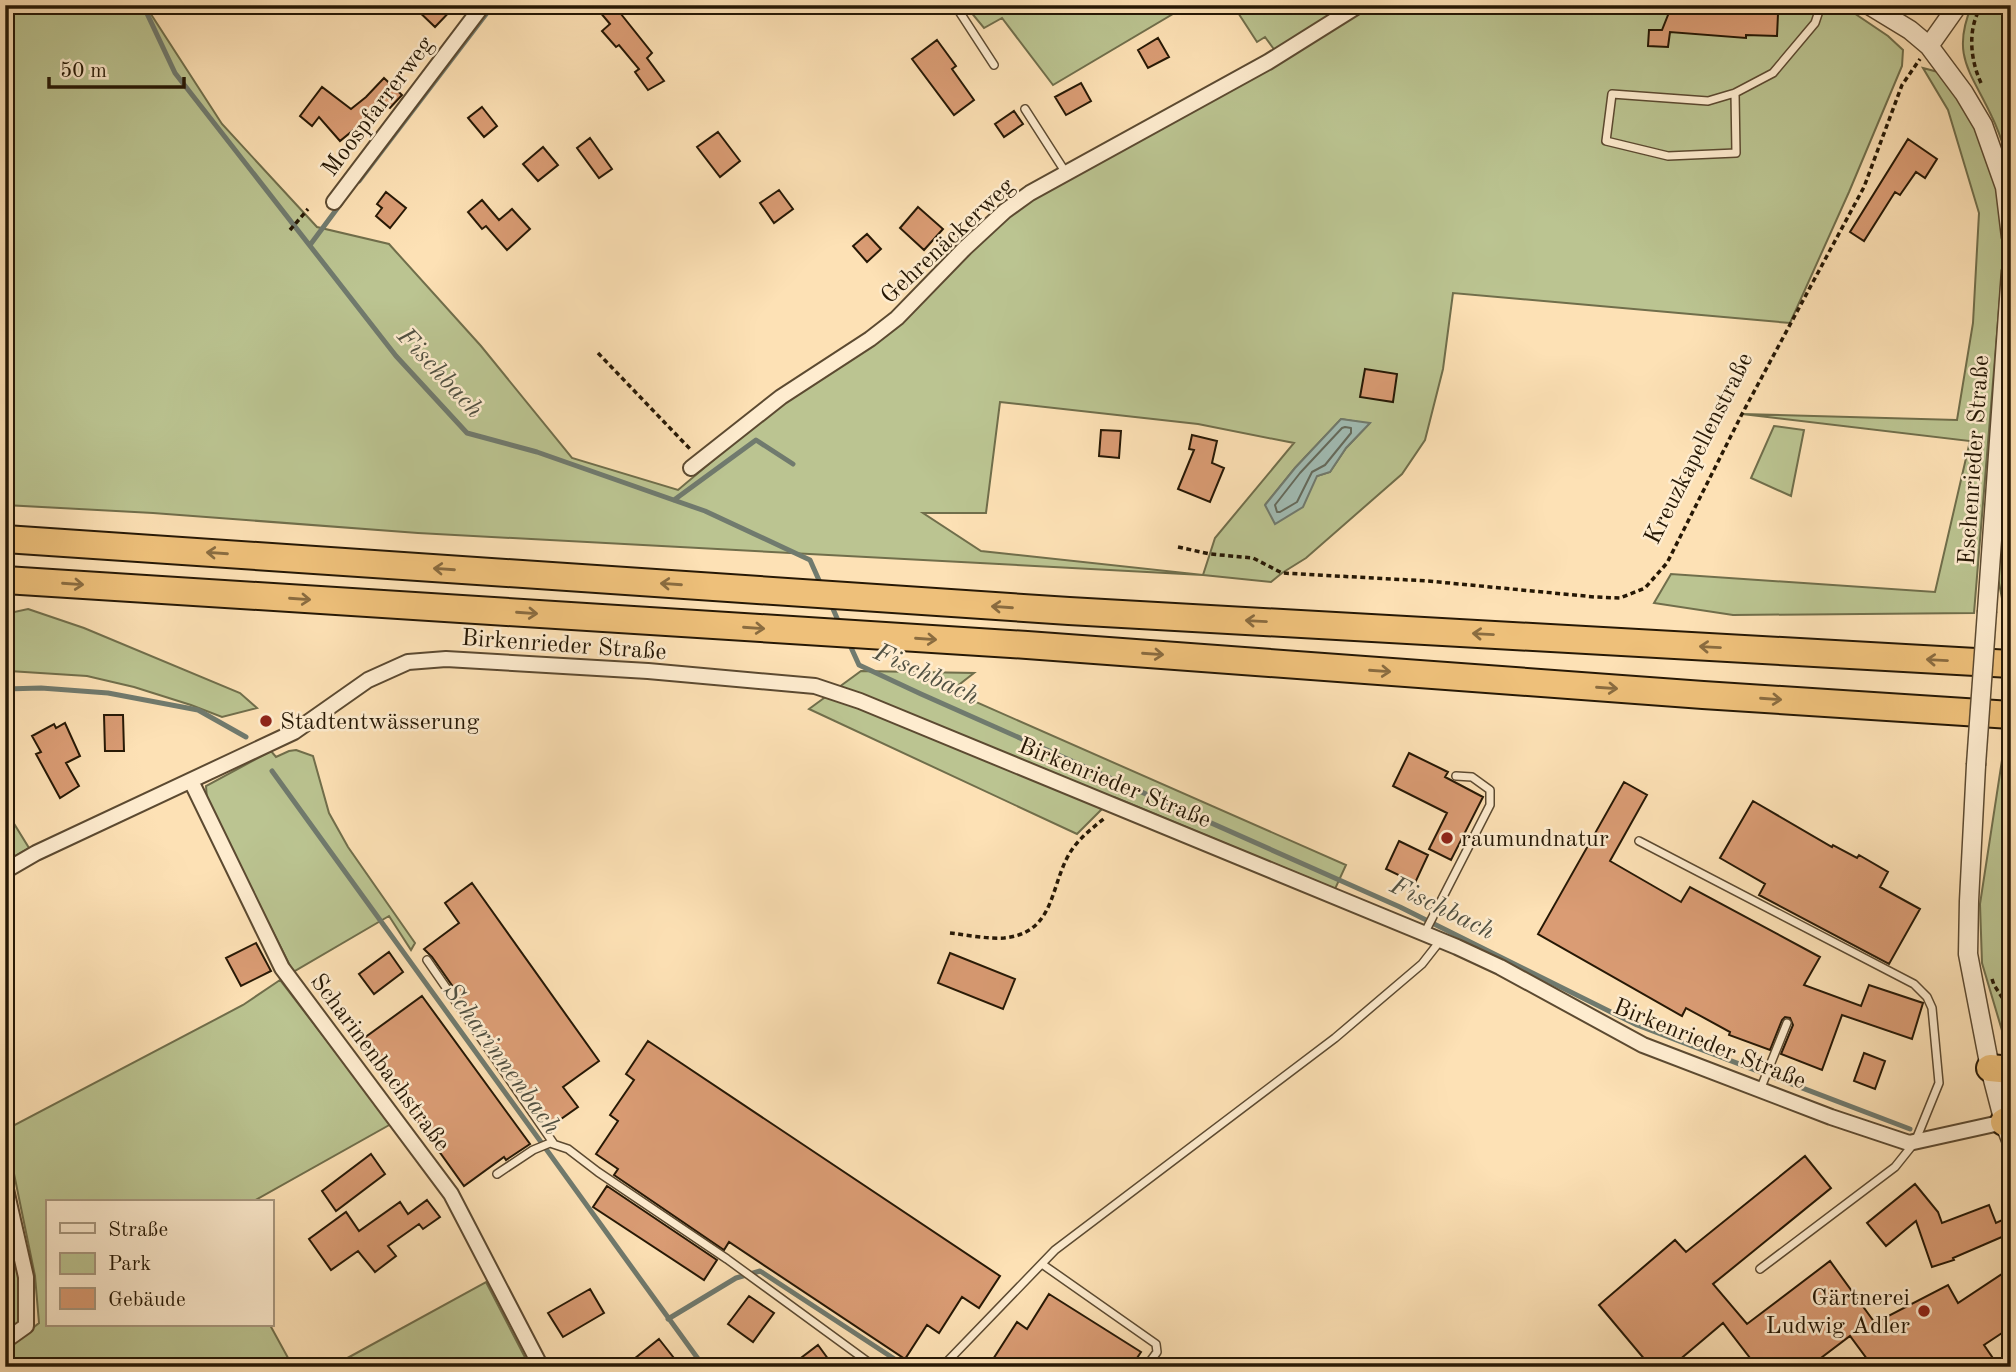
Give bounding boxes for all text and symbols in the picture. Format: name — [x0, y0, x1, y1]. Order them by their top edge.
street label: Moospfarrerweg — [318, 33, 439, 182]
scale bar — [49, 46, 184, 90]
text: 50 m — [60, 61, 107, 82]
street label: Gehrenäckerweg — [877, 174, 1020, 309]
water label: Fischbach — [391, 323, 487, 423]
street label: Kreuzkapellenstraße — [1641, 349, 1758, 549]
street label: Eschenrieder Straße — [1956, 354, 1994, 566]
one-way arrow — [206, 546, 229, 559]
one-way arrow — [433, 562, 456, 575]
one-way arrow — [660, 577, 683, 590]
one-way arrow — [62, 578, 84, 591]
one-way arrow — [289, 593, 311, 606]
one-way arrow — [990, 600, 1013, 613]
one-way arrow — [516, 607, 538, 620]
one-way arrow — [1244, 615, 1267, 628]
one-way arrow — [743, 622, 765, 635]
street label: Birkenrieder Straße — [461, 627, 667, 665]
one-way arrow — [1472, 627, 1494, 640]
one-way arrow — [914, 632, 937, 645]
water label: Fischbach — [869, 639, 983, 710]
one-way arrow — [1699, 640, 1722, 653]
one-way arrow — [1141, 648, 1164, 661]
one-way arrow — [1926, 653, 1949, 666]
one-way arrow — [1368, 665, 1391, 678]
one-way arrow — [1595, 682, 1618, 695]
one-way arrow — [1759, 693, 1782, 706]
place label: Stadtentwässerung — [280, 711, 479, 735]
marker: Stadtentwässerung — [258, 713, 274, 729]
street label: Birkenrieder Straße — [1014, 734, 1214, 833]
place label: raumundnatur — [1461, 828, 1609, 852]
marker: raumundnatur — [1439, 830, 1455, 846]
water label: Fischbach — [1385, 872, 1498, 945]
street label: Scharinenbachstraße — [305, 970, 454, 1156]
water label: Scharinnenbach — [438, 979, 565, 1140]
street label: Birkenrieder Straße — [1609, 995, 1809, 1094]
legend — [46, 1200, 273, 1326]
text: Straße — [108, 1220, 168, 1241]
text: Park — [108, 1254, 151, 1275]
place label: Gärtnerei Ludwig Adler — [1766, 1287, 1910, 1339]
text: Gebäude — [108, 1290, 186, 1311]
marker: Gärtnerei Ludwig Adler — [1916, 1303, 1932, 1319]

